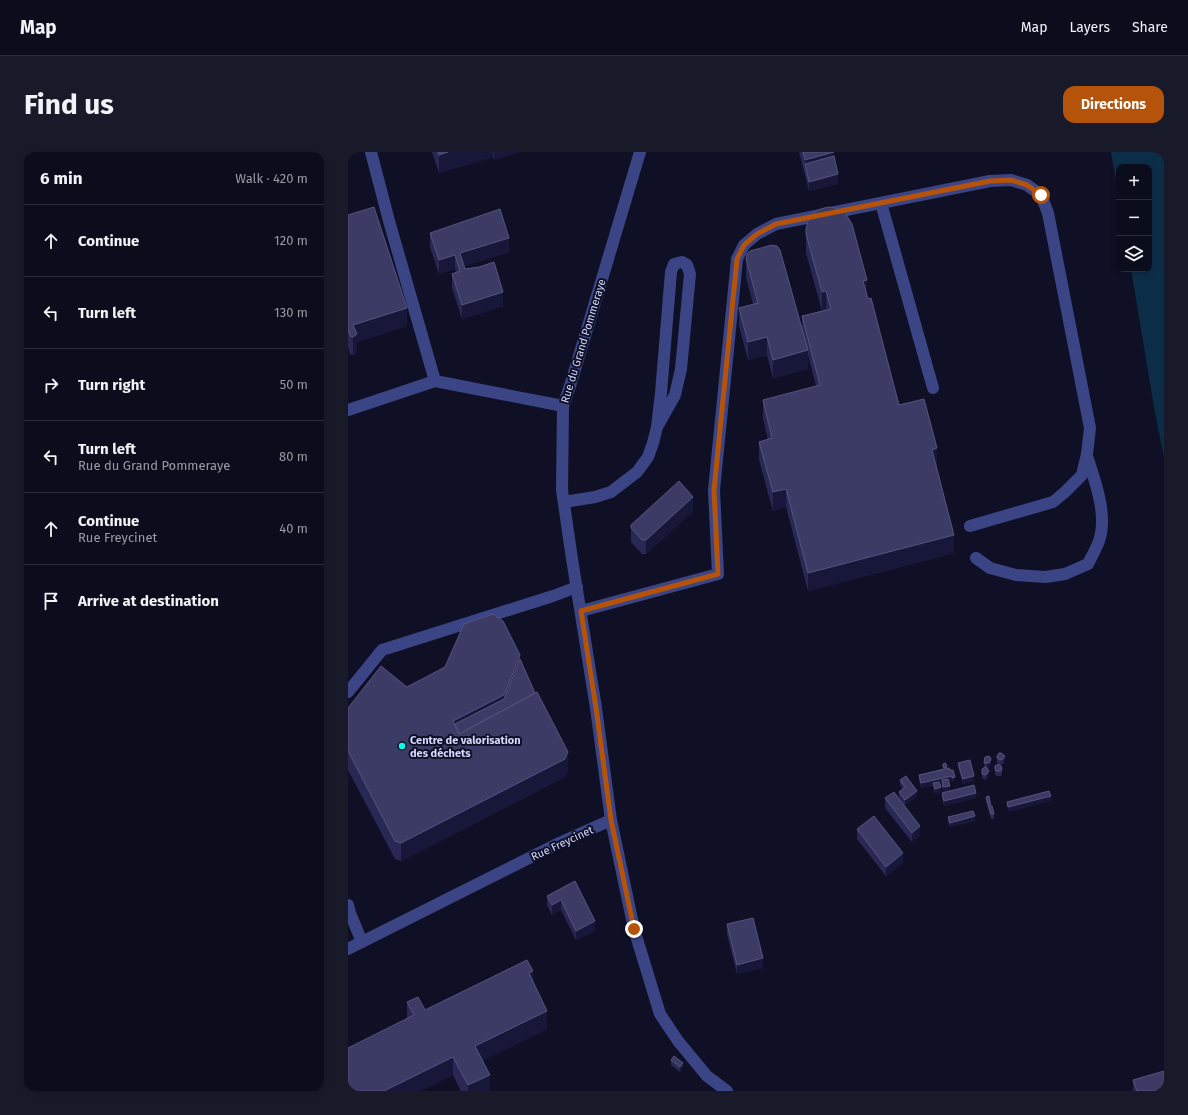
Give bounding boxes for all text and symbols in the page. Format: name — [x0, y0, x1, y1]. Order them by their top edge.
text: Map — [20, 16, 57, 39]
text: Map — [1021, 19, 1047, 36]
text: Layers — [1069, 19, 1110, 36]
text: Share — [1132, 19, 1168, 36]
button: Directions — [1063, 86, 1164, 123]
text: Find us — [24, 88, 114, 121]
map controls — [1116, 164, 1152, 272]
button: + — [1116, 164, 1152, 200]
text: 6 min — [40, 168, 83, 189]
text: Walk · 420 m — [235, 171, 308, 186]
route start — [1032, 186, 1050, 204]
button: − — [1116, 200, 1152, 236]
icon: ahead — [40, 230, 62, 252]
text: Continue — [78, 232, 139, 250]
text: 120 m — [274, 233, 308, 248]
button: layers — [1116, 236, 1152, 272]
street label: Rue du Grand Pommeraye — [558, 278, 609, 405]
icon: left — [40, 302, 62, 324]
text: Turn left — [78, 304, 136, 322]
text: 130 m — [274, 305, 308, 320]
icon: right — [40, 374, 62, 396]
text: Turn right — [78, 376, 145, 394]
text: 50 m — [280, 377, 308, 392]
text: Turn left — [78, 440, 136, 458]
icon: left — [40, 446, 62, 468]
text: 80 m — [279, 449, 308, 464]
text: Rue du Grand Pommeraye — [78, 458, 230, 473]
text: Continue — [78, 512, 139, 530]
icon: ahead — [40, 518, 62, 540]
text: 40 m — [279, 521, 308, 536]
text: Rue Freycinet — [78, 530, 157, 545]
icon: arrive — [40, 590, 62, 612]
text: Arrive at destination — [78, 592, 219, 610]
place label: Centre de valorisation des déchets — [410, 734, 521, 760]
marker: Centre de valorisation des déchets — [397, 741, 407, 751]
street label: Rue Freycinet — [529, 823, 595, 864]
route end — [625, 920, 643, 938]

